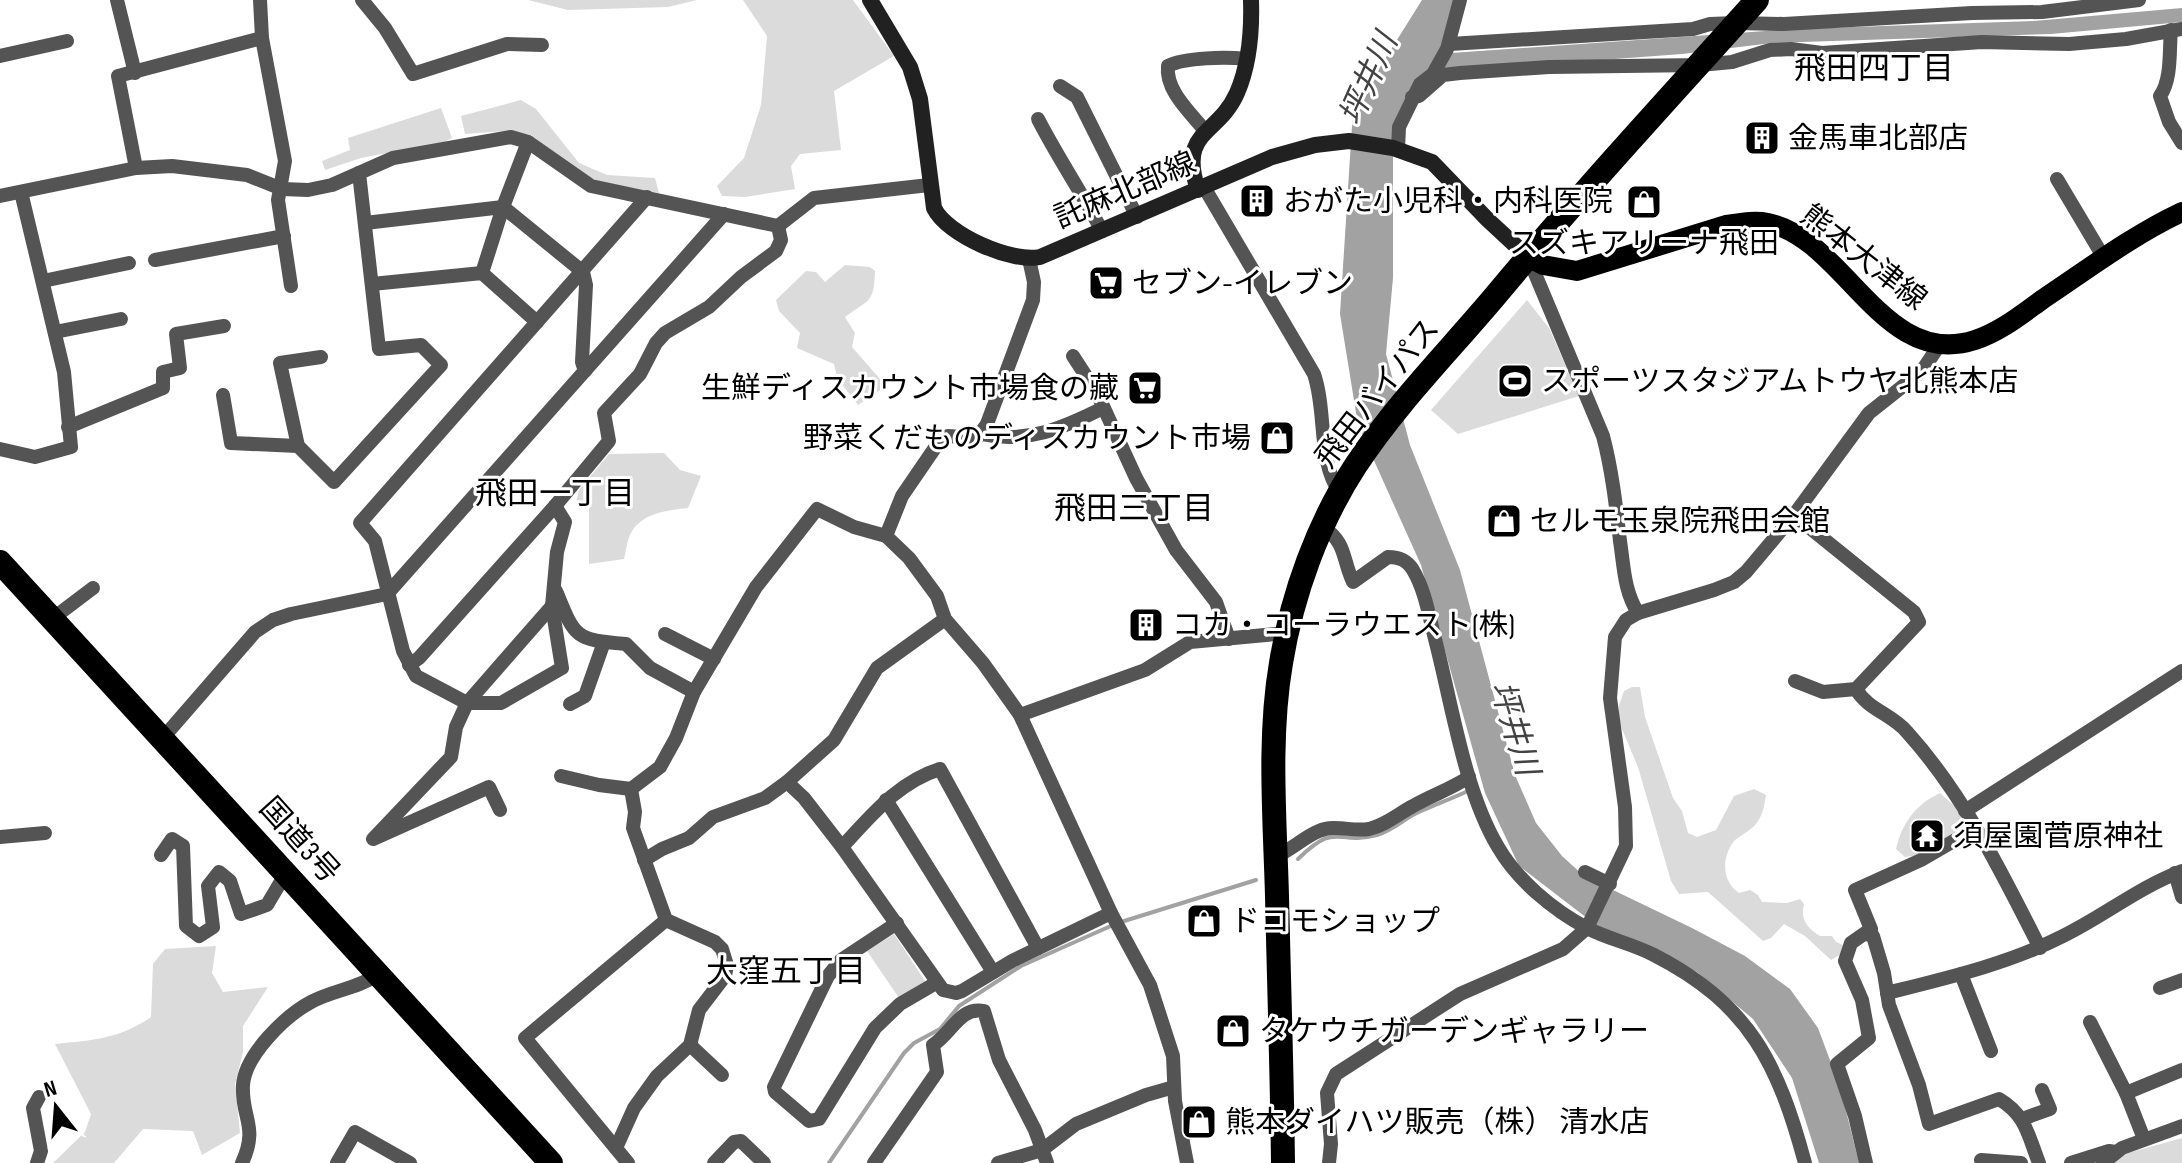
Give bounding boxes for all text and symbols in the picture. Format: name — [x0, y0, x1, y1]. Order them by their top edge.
water label: 坪井川 — [1332, 25, 1408, 131]
district label: 飛田四丁目 — [1794, 50, 1954, 89]
building icon: 金馬車北部店 — [1743, 119, 1781, 157]
place label: 金馬車北部店 — [1788, 121, 1968, 157]
street label: 託麻北部線 — [1049, 145, 1201, 237]
building icon: おがた小児科・内科医院 — [1238, 182, 1276, 220]
shop icon: スズキアリーナ飛田 — [1625, 183, 1663, 221]
place label: おがた小児科・内科医院 — [1283, 184, 1613, 220]
street label: 熊本大津線 — [1793, 197, 1934, 318]
place label: スズキアリーナ飛田 — [1509, 226, 1779, 262]
supermarket icon: セブン-イレブン — [1087, 264, 1125, 302]
place label: セブン-イレブン — [1132, 266, 1353, 302]
street label: 飛田バイパス — [1308, 312, 1447, 475]
sports icon: スポーツスタジアムトウヤ北熊本店 — [1496, 362, 1534, 400]
place label: スポーツスタジアムトウヤ北熊本店 — [1541, 364, 2018, 400]
supermarket icon: 生鮮ディスカウント市場食の藏 — [1126, 369, 1164, 407]
place label: 生鮮ディスカウント市場食の藏 — [701, 371, 1119, 407]
shop icon: 野菜くだものディスカウント市場 — [1258, 419, 1296, 457]
place label: 野菜くだものディスカウント市場 — [803, 421, 1251, 457]
district label: 飛田一丁目 — [475, 475, 635, 514]
district label: 飛田三丁目 — [1054, 490, 1214, 529]
shop icon: セルモ玉泉院飛田会館 — [1485, 502, 1523, 540]
place label: セルモ玉泉院飛田会館 — [1530, 504, 1830, 540]
building icon: コカ・コーラウエスト(株) — [1127, 606, 1165, 644]
place label: コカ・コーラウエスト(株) — [1172, 608, 1515, 644]
water label: 坪井川 — [1481, 677, 1547, 783]
street label: 国道3号 — [252, 791, 347, 891]
temple icon: 須屋園菅原神社 — [1908, 817, 1946, 855]
place label: 須屋園菅原神社 — [1953, 819, 2163, 855]
shop icon: ドコモショップ — [1185, 902, 1223, 940]
place label: ドコモショップ — [1230, 904, 1440, 940]
district label: 大窪五丁目 — [706, 953, 866, 992]
shop icon: タケウチガーデンギャラリー — [1214, 1012, 1252, 1050]
place label: タケウチガーデンギャラリー — [1259, 1014, 1649, 1050]
north arrow — [16, 1067, 96, 1147]
text: N — [41, 1075, 60, 1104]
shop icon: 熊本ダイハツ販売（株） 清水店 — [1180, 1103, 1218, 1141]
place label: 熊本ダイハツ販売（株） 清水店 — [1225, 1105, 1649, 1141]

